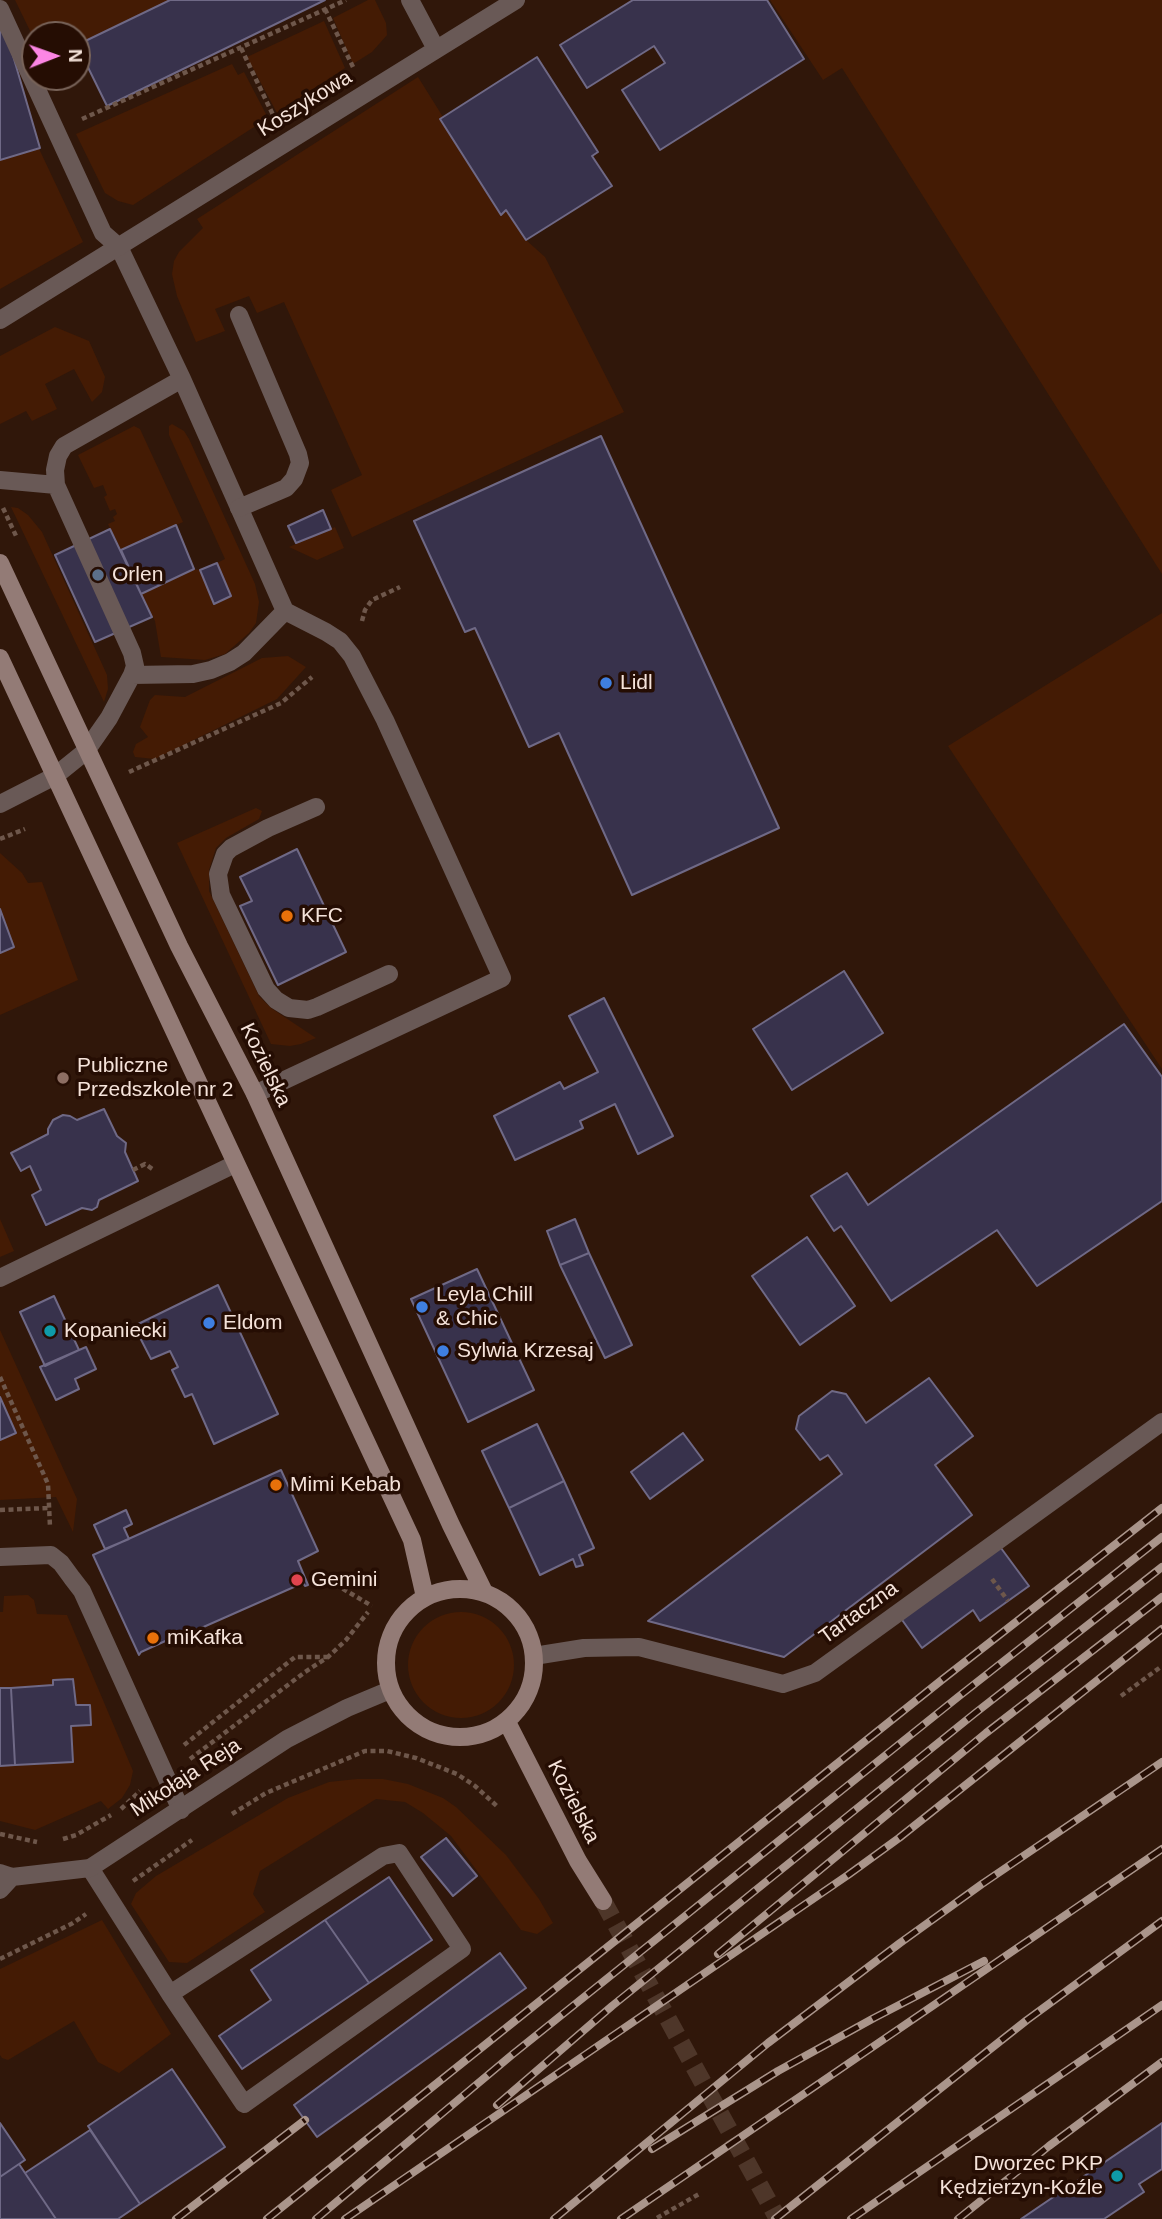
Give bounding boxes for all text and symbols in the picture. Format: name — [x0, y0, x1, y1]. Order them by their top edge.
north arrow — [21, 21, 91, 91]
text: N — [65, 49, 86, 63]
street label: Koszykowa — [253, 65, 357, 143]
place label: Orlen — [112, 562, 163, 588]
marker: Orlen — [90, 567, 106, 583]
place label: Lidl — [620, 670, 653, 696]
marker: Lidl — [598, 675, 614, 691]
place label: KFC — [301, 903, 343, 929]
marker: KFC — [279, 908, 295, 924]
street label: Kozielska — [234, 1019, 296, 1111]
place label: Publiczne Przedszkole nr 2 — [77, 1053, 233, 1103]
marker: Publiczne Przedszkole nr 2 — [55, 1070, 71, 1086]
place label: Leyla Chill & Chic — [436, 1282, 533, 1332]
marker: Leyla Chill & Chic — [414, 1299, 430, 1315]
place label: Eldom — [223, 1310, 283, 1336]
marker: Eldom — [201, 1315, 217, 1331]
place label: Kopaniecki — [64, 1318, 167, 1344]
marker: Kopaniecki — [42, 1323, 58, 1339]
place label: Sylwia Krzesaj — [457, 1338, 594, 1364]
marker: Sylwia Krzesaj — [435, 1343, 451, 1359]
place label: Mimi Kebab — [290, 1472, 401, 1498]
marker: Mimi Kebab — [268, 1477, 284, 1493]
place label: Gemini — [311, 1567, 378, 1593]
marker: Gemini — [289, 1572, 305, 1588]
street label: Tartaczna — [815, 1576, 903, 1650]
place label: miKafka — [167, 1625, 243, 1651]
marker: miKafka — [145, 1630, 161, 1646]
street label: Mikołaja Reja — [126, 1733, 246, 1823]
street label: Kozielska — [541, 1756, 605, 1848]
place label: Dworzec PKP Kędzierzyn-Koźle — [940, 2151, 1103, 2201]
marker: Dworzec PKP Kędzierzyn-Koźle — [1109, 2168, 1125, 2184]

